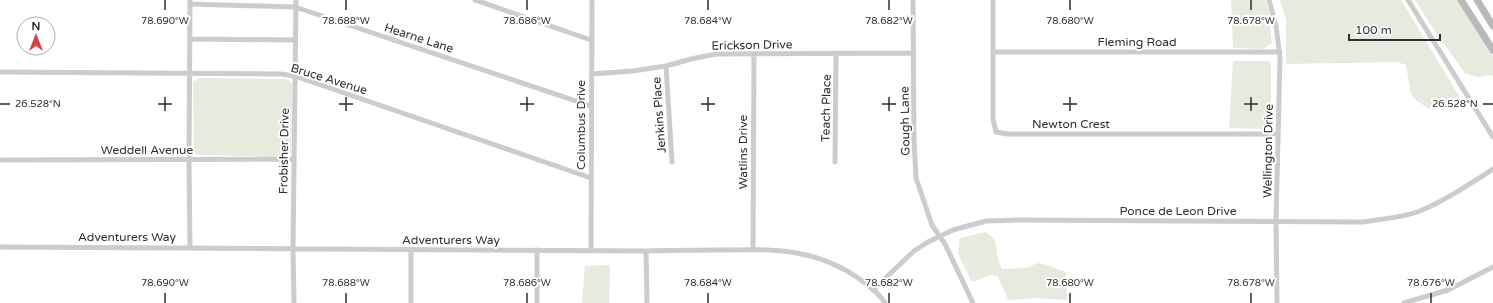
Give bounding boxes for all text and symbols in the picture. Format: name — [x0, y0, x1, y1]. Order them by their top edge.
text: 78.690°W — [141, 15, 189, 27]
text: 78.688°W — [322, 15, 370, 27]
text: 78.686°W — [503, 15, 551, 27]
text: 78.684°W — [684, 15, 732, 27]
text: 78.682°W — [865, 15, 913, 27]
text: 78.680°W — [1046, 15, 1094, 27]
text: 78.678°W — [1227, 15, 1275, 27]
north arrow — [16, 16, 56, 56]
scale bar — [1349, 16, 1440, 42]
text: N — [32, 20, 40, 33]
street label: Hearne Lane — [383, 20, 456, 56]
text: 100 m — [1355, 23, 1392, 37]
street label: Fleming Road — [1097, 35, 1177, 49]
street label: Erickson Drive — [711, 37, 793, 53]
street label: Bruce Avenue — [289, 61, 369, 97]
street label: Teach Place — [818, 74, 834, 142]
street label: Jenkins Place — [649, 76, 669, 154]
street label: Columbus Drive — [574, 80, 588, 170]
street label: Gough Lane — [897, 86, 913, 156]
text: 26.528°N — [15, 98, 61, 110]
text: 26.528°N — [1432, 98, 1478, 110]
street label: Wellington Drive — [1260, 104, 1276, 198]
street label: Frobisher Drive — [276, 107, 292, 194]
street label: Watlins Drive — [736, 115, 750, 189]
street label: Newton Crest — [1032, 117, 1110, 131]
street label: Weddell Avenue — [101, 143, 193, 157]
street label: Ponce de Leon Drive — [1119, 204, 1237, 218]
street label: Adventurers Way — [78, 230, 177, 244]
street label: Adventurers Way — [402, 233, 501, 247]
text: 78.690°W — [141, 277, 189, 289]
text: 78.688°W — [322, 277, 370, 289]
text: 78.686°W — [503, 277, 551, 289]
text: 78.684°W — [684, 277, 732, 289]
text: 78.682°W — [865, 277, 913, 289]
text: 78.680°W — [1046, 277, 1094, 289]
text: 78.678°W — [1227, 277, 1275, 289]
text: 78.676°W — [1407, 277, 1455, 289]

